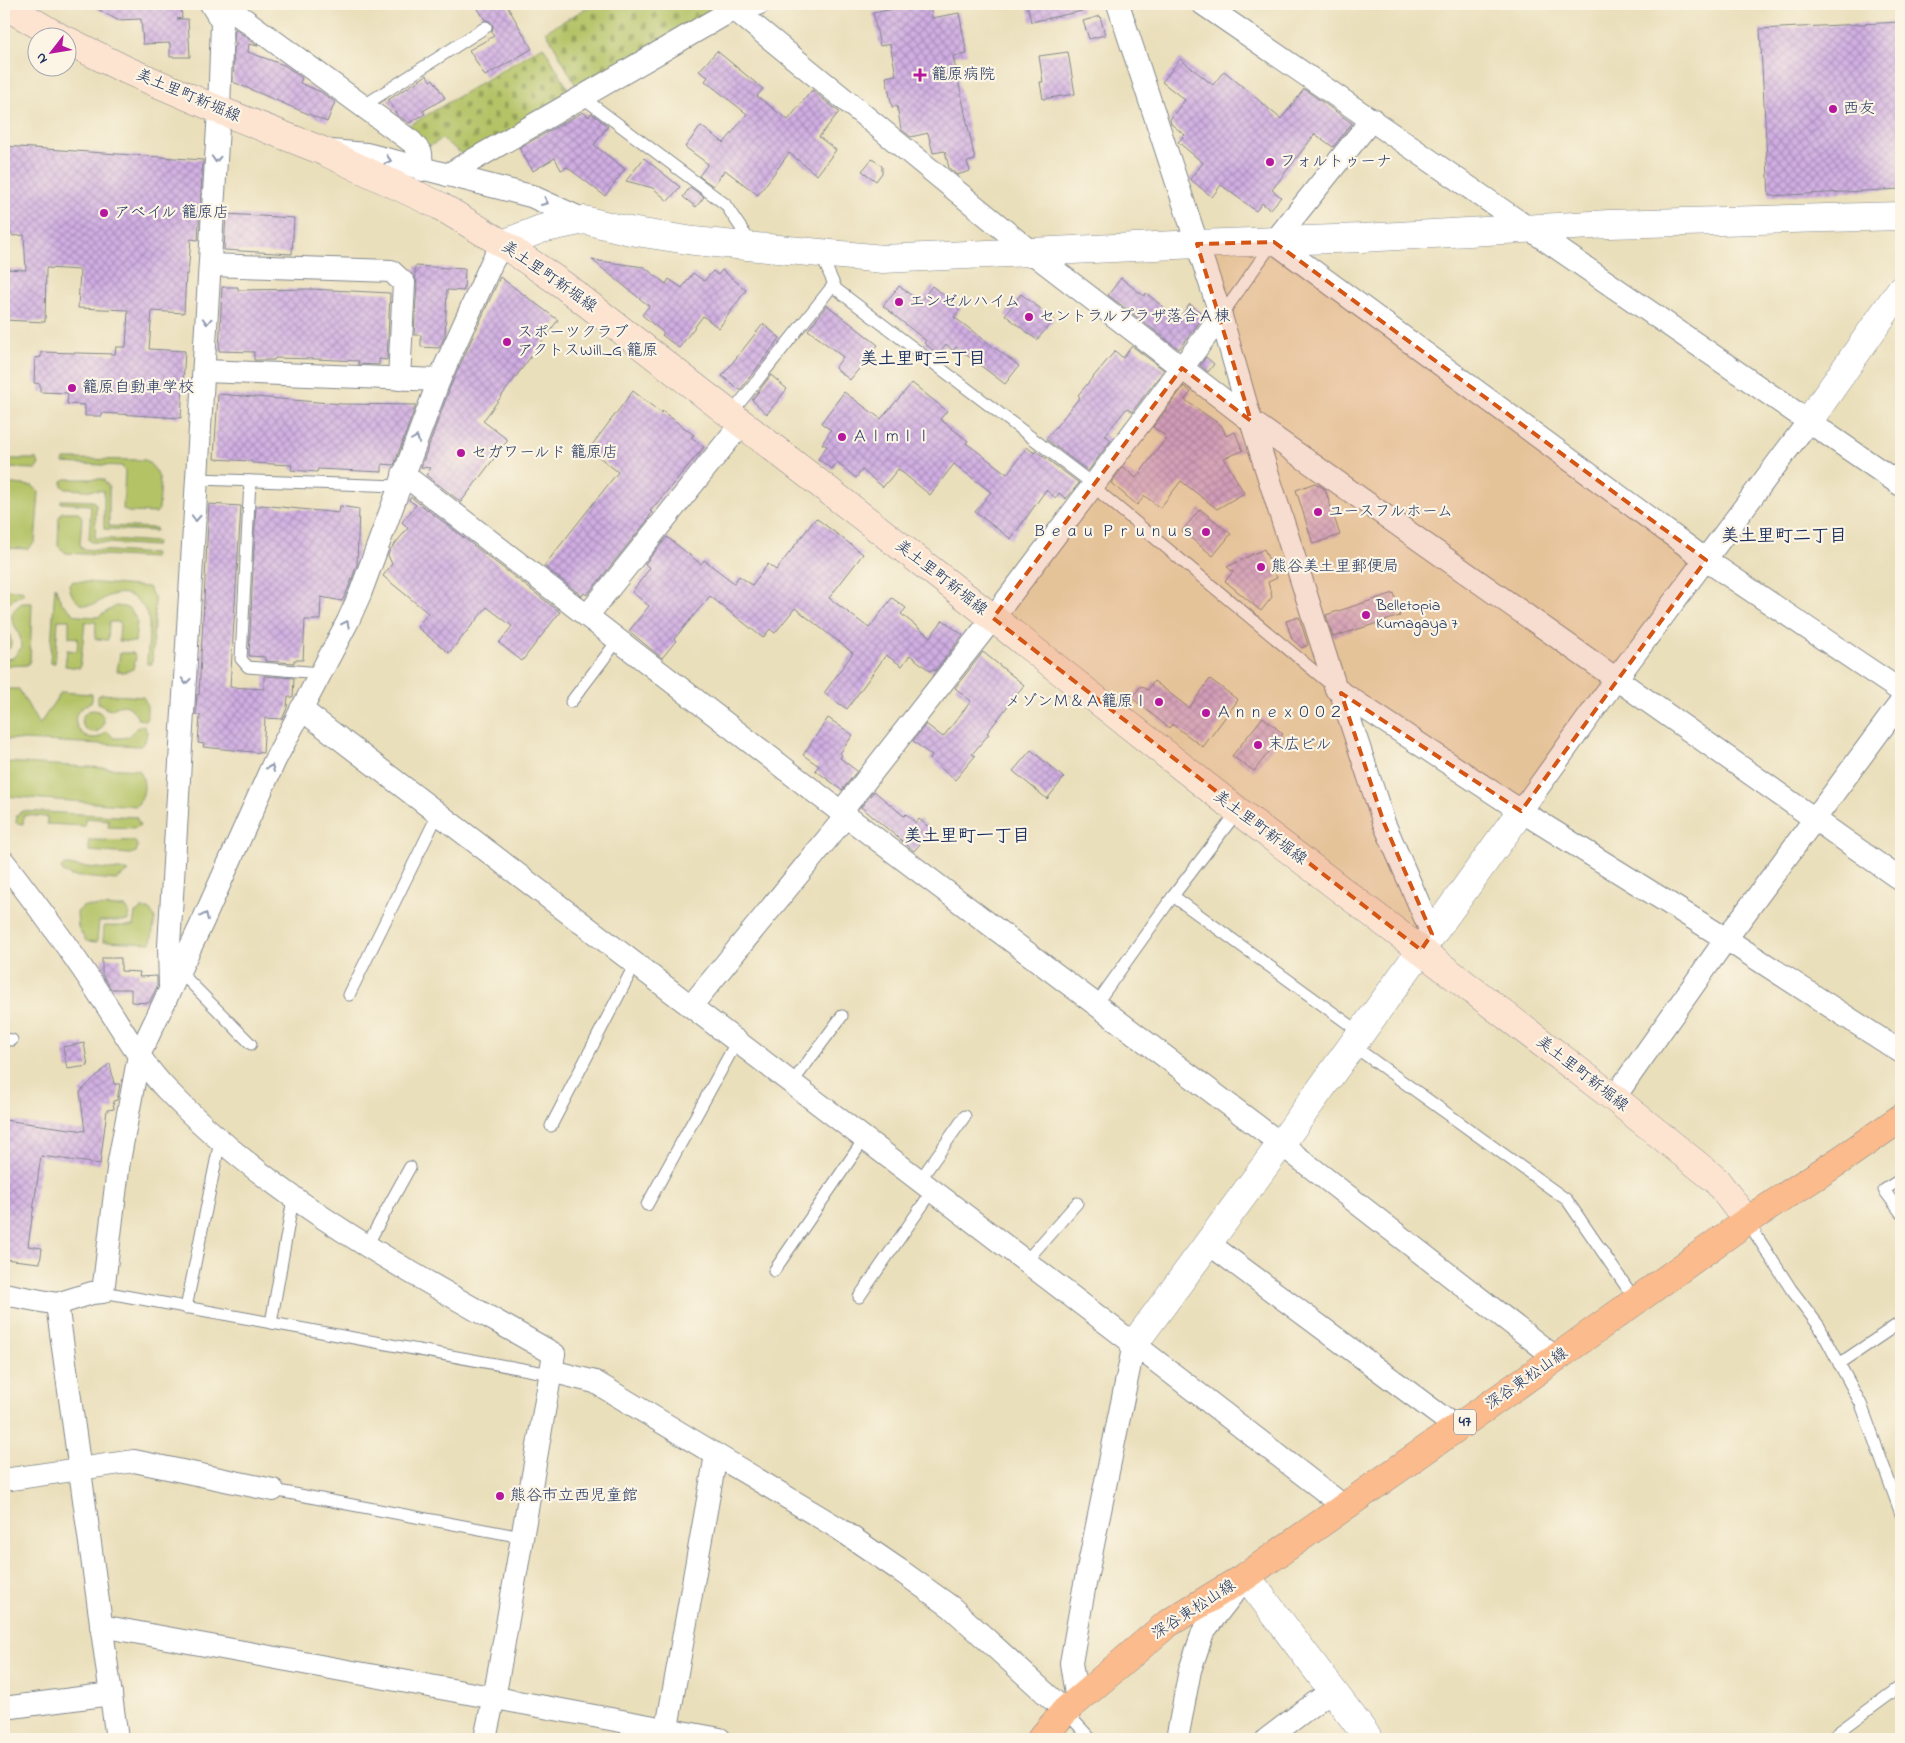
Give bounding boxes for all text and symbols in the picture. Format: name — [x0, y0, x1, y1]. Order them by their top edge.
north arrow — [28, 28, 78, 78]
text: N — [31, 48, 54, 67]
street label: 美土里町新堀線 — [132, 63, 244, 129]
place label: 籠原病院 — [931, 63, 995, 87]
marker: 籠原病院 — [913, 68, 927, 82]
place label: 西友 — [1843, 97, 1875, 121]
marker: 西友 — [1827, 103, 1839, 115]
place label: フォルトゥーナ — [1280, 150, 1392, 174]
one-way arrow — [211, 155, 222, 163]
one-way arrow — [383, 155, 392, 165]
marker: フォルトゥーナ — [1264, 156, 1276, 168]
one-way arrow — [540, 196, 549, 207]
place label: アベイル 籠原店 — [114, 201, 229, 225]
marker: アベイル 籠原店 — [98, 207, 110, 219]
street label: 美土里町新堀線 — [496, 235, 602, 319]
place label: エンゼルハイム — [909, 290, 1020, 314]
marker: エンゼルハイム — [893, 296, 905, 308]
place label: セントラルプラザ落合Ａ棟 — [1039, 305, 1230, 329]
marker: セントラルプラザ落合Ａ棟 — [1023, 311, 1035, 323]
one-way arrow — [202, 317, 213, 325]
place label: スポーツクラブ アクトスWill_G 籠原 — [517, 321, 658, 363]
marker: スポーツクラブ アクトスWill_G 籠原 — [501, 336, 513, 348]
district label: 美土里町三丁目 — [860, 347, 986, 373]
place label: 籠原自動車学校 — [82, 376, 194, 400]
marker: 籠原自動車学校 — [66, 382, 78, 394]
place label: ＡｌｍＩＩ — [852, 425, 932, 449]
marker: ＡｌｍＩＩ — [836, 431, 848, 443]
one-way arrow — [410, 435, 420, 444]
place label: セガワールド 籠原店 — [471, 441, 618, 465]
marker: セガワールド 籠原店 — [455, 447, 467, 459]
place label: ユースフルホーム — [1328, 500, 1453, 524]
marker: ユースフルホーム — [1312, 506, 1324, 518]
one-way arrow — [190, 515, 201, 523]
place label: Ｂｅａｕ Ｐｒｕｎｕｓ — [1032, 520, 1196, 544]
district label: 美土里町二丁目 — [1721, 524, 1847, 550]
marker: Ｂｅａｕ Ｐｒｕｎｕｓ — [1200, 526, 1212, 538]
street label: 美土里町新堀線 — [889, 534, 993, 622]
place label: 熊谷美土里郵便局 — [1271, 555, 1399, 579]
marker: 熊谷美土里郵便局 — [1255, 561, 1267, 573]
place label: Belletopia Kumagaya 7 — [1375, 594, 1458, 636]
marker: Belletopia Kumagaya 7 — [1360, 609, 1372, 621]
one-way arrow — [340, 620, 350, 629]
one-way arrow — [180, 677, 191, 685]
place label: メゾンＭ＆Ａ籠原Ｉ — [1005, 690, 1149, 714]
marker: メゾンＭ＆Ａ籠原Ｉ — [1153, 696, 1165, 708]
place label: Ａｎｎｅｘ００２ — [1216, 701, 1344, 725]
marker: Ａｎｎｅｘ００２ — [1200, 707, 1212, 719]
place label: 末広ビル — [1268, 733, 1332, 757]
marker: 末広ビル — [1252, 739, 1264, 751]
one-way arrow — [265, 764, 276, 773]
street label: 美土里町新堀線 — [1208, 785, 1312, 871]
district label: 美土里町一丁目 — [904, 824, 1030, 850]
one-way arrow — [198, 912, 209, 921]
street label: 美土里町新堀線 — [1530, 1030, 1634, 1118]
street label: 深谷東松山線 — [1481, 1342, 1573, 1416]
road number: 47 — [1454, 1410, 1476, 1434]
place label: 熊谷市立西児童館 — [510, 1484, 638, 1508]
marker: 熊谷市立西児童館 — [494, 1490, 506, 1502]
street label: 深谷東松山線 — [1147, 1574, 1241, 1646]

